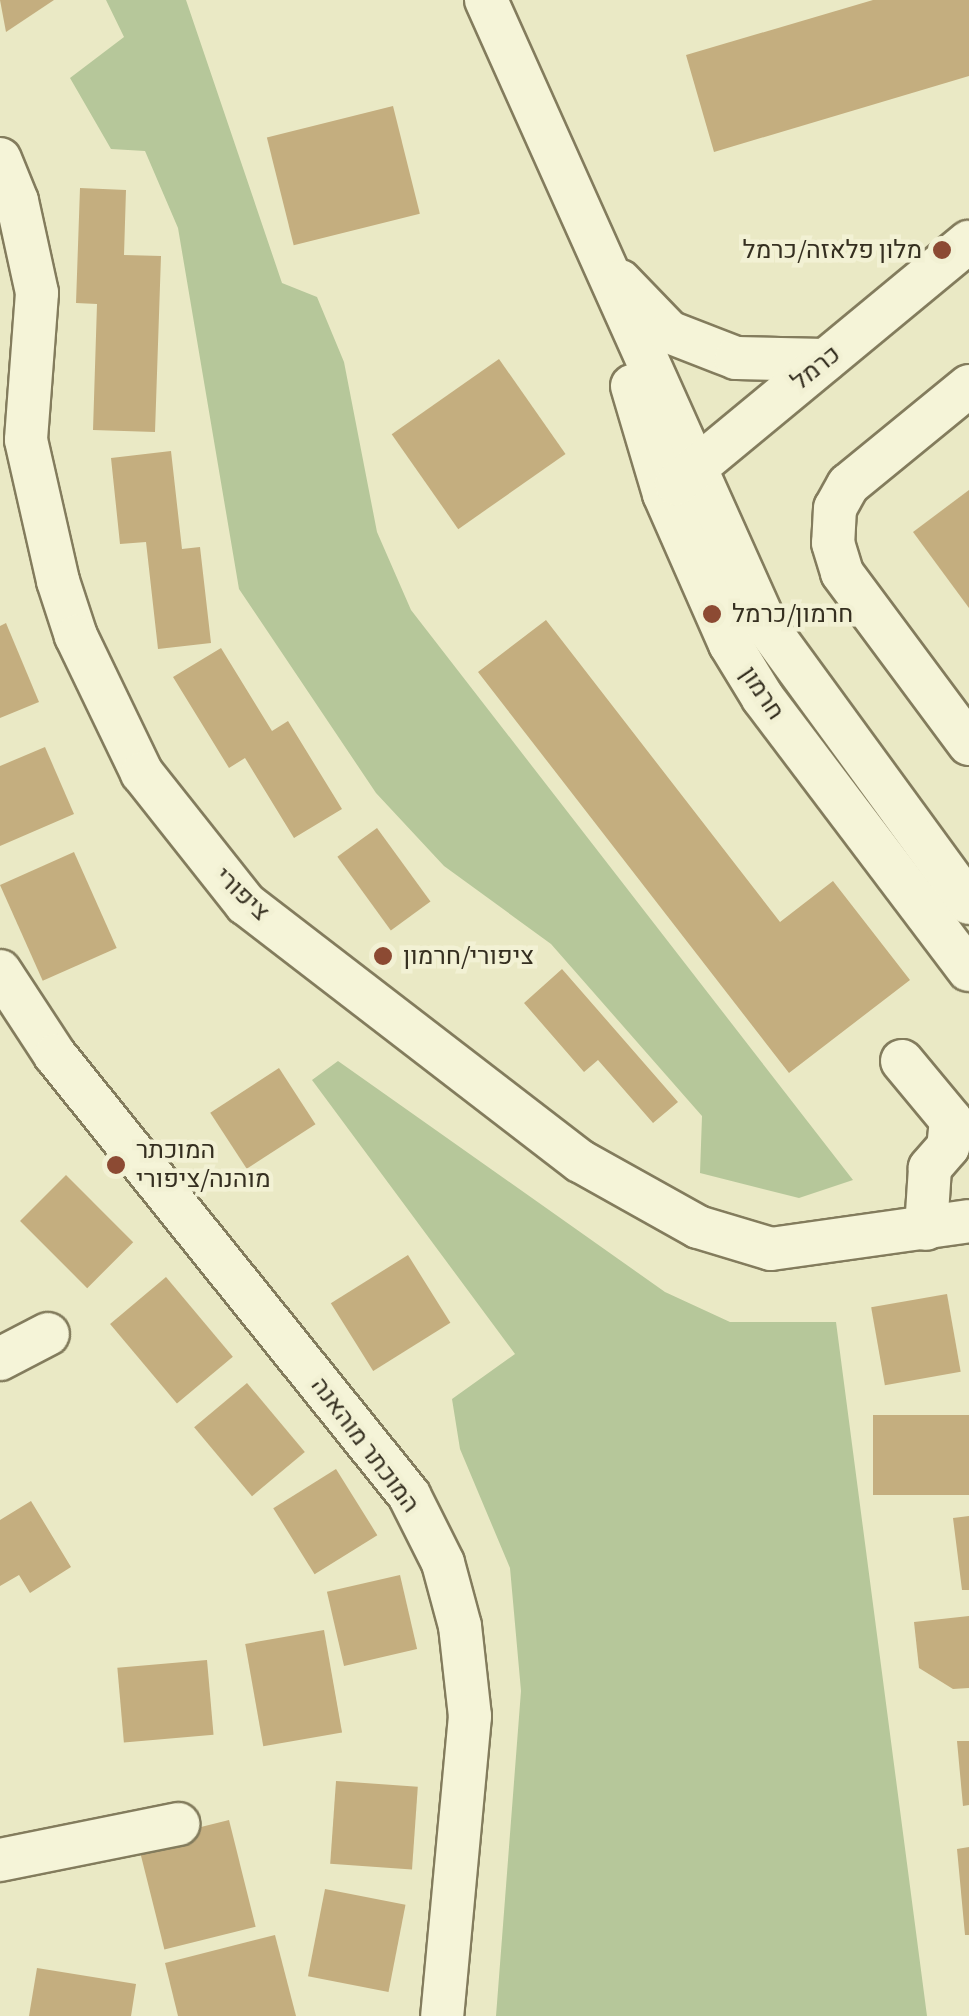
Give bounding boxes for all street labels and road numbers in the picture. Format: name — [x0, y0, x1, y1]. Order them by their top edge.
street label: כרמל — [785, 339, 847, 397]
street label: חרמון — [733, 661, 791, 725]
street label: ציפורי — [209, 861, 275, 927]
street label: המוכתר מוהאנה — [304, 1371, 426, 1519]

